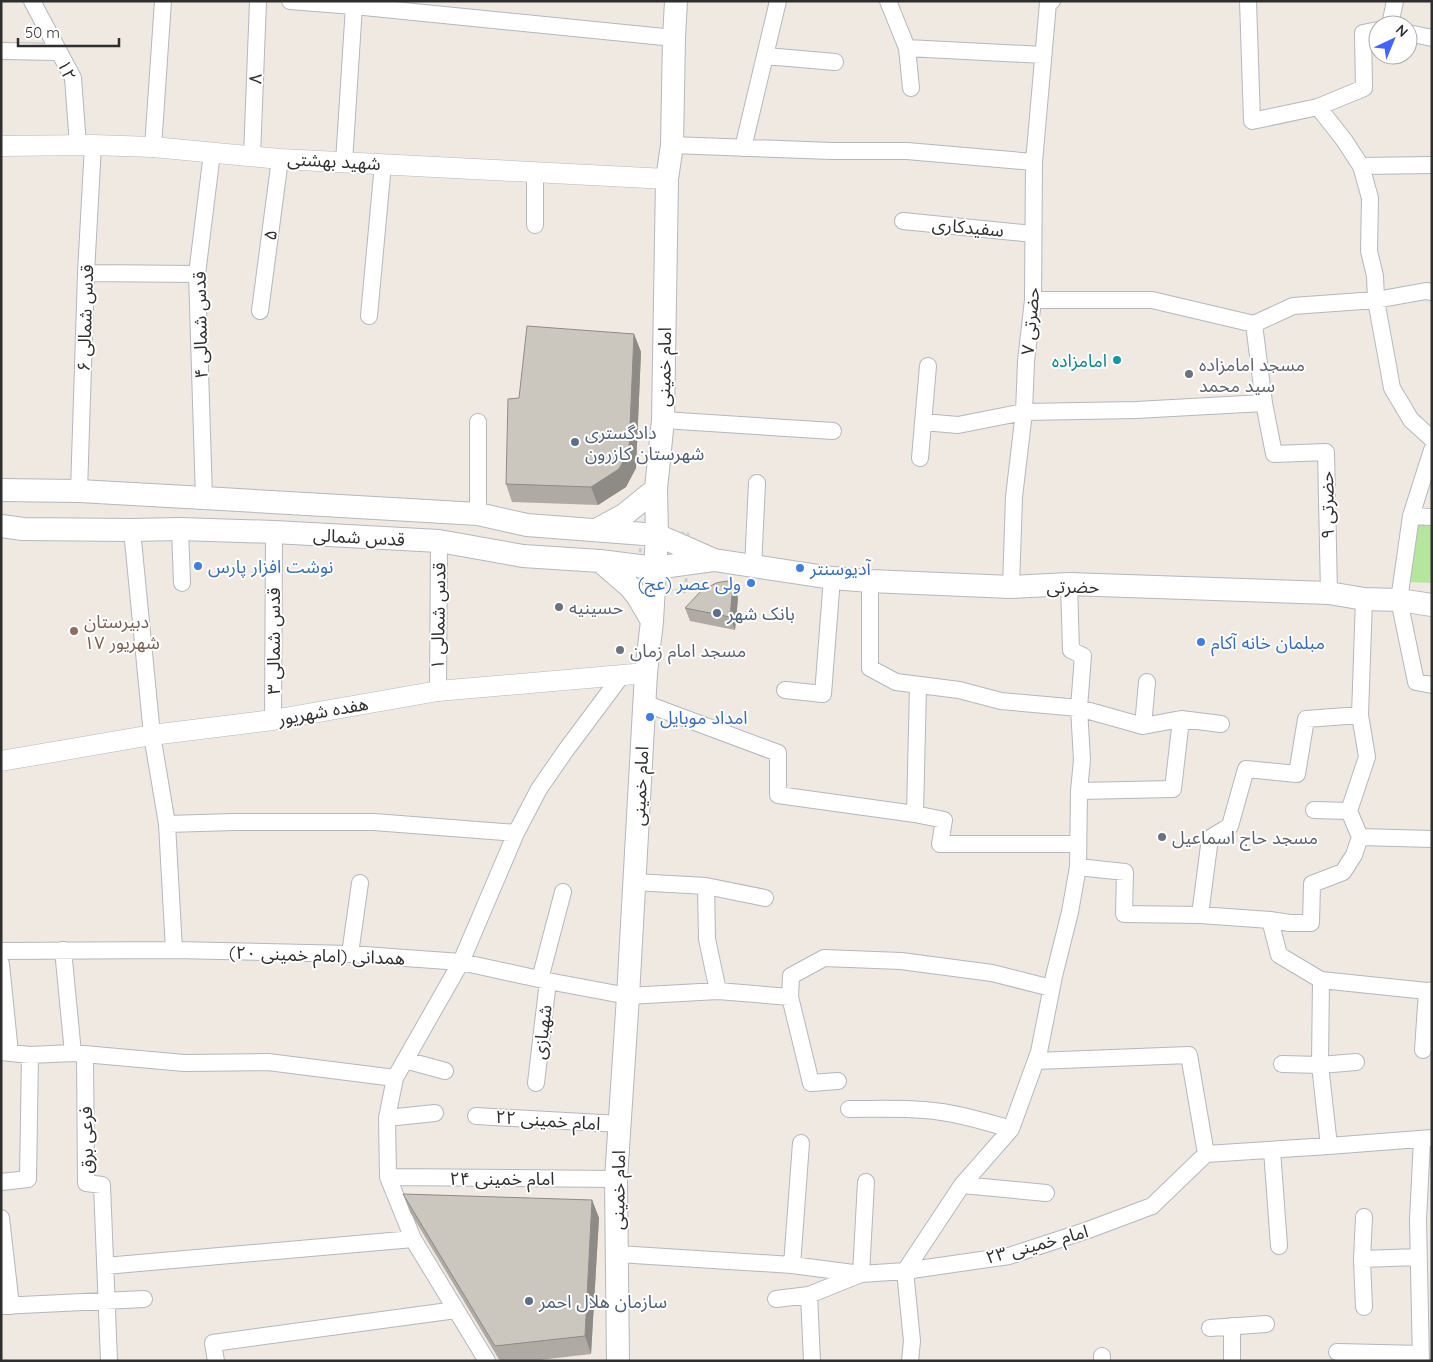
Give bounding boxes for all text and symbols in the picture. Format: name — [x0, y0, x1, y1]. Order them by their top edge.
scale bar — [18, 15, 119, 47]
north arrow — [1368, 15, 1418, 65]
text: N — [1392, 21, 1412, 41]
text: 50 m — [25, 23, 60, 42]
street label: ۱۲ — [52, 56, 82, 84]
street label: ۸ — [243, 73, 267, 85]
street label: شهید بهشتی — [287, 147, 381, 175]
street label: سفیدکاری — [931, 212, 1005, 242]
street label: ۵ — [258, 228, 282, 242]
street label: قدس شمالی ۶ — [72, 264, 98, 372]
street label: قدس شمالی ۴ — [188, 271, 212, 379]
street label: حضرتی ۷ — [1016, 286, 1044, 356]
street label: امام خمینی — [652, 327, 679, 407]
place label: امامزاده — [1052, 349, 1107, 372]
place label: مسجد امامزاده سید محمد — [1199, 353, 1305, 397]
marker: امامزاده — [1111, 354, 1123, 366]
marker: مسجد امامزاده سید محمد — [1183, 368, 1195, 380]
place label: دادگستری شهرستان کازرون — [585, 421, 704, 465]
marker: دادگستری شهرستان کازرون — [569, 436, 581, 448]
street label: حضرتی ۹ — [1315, 471, 1339, 539]
street label: قدس شمالی — [312, 523, 406, 551]
place label: نوشت افزار پارس — [208, 555, 333, 578]
place label: آدیوسنتر — [809, 557, 872, 580]
marker: نوشت افزار پارس — [192, 560, 204, 572]
street label: قدس شمالی ۱ — [426, 562, 450, 670]
marker: آدیوسنتر — [794, 562, 806, 574]
place label: ولی عصر (عج) — [638, 572, 741, 597]
street label: حضرتی — [1047, 575, 1099, 598]
marker: ولی عصر (عج) — [745, 577, 757, 589]
street label: ۳ قدس شمالی — [262, 587, 285, 695]
place label: حسینیه — [569, 596, 623, 619]
marker: حسینیه — [553, 601, 565, 613]
place label: بانک شهر — [726, 602, 795, 625]
marker: بانک شهر — [711, 607, 723, 619]
place label: دبیرستان ۱۷ شهریور — [84, 610, 160, 654]
marker: دبیرستان ۱۷ شهریور — [68, 625, 80, 637]
place label: مبلمان خانه آکام — [1211, 631, 1325, 657]
marker: مبلمان خانه آکام — [1195, 636, 1207, 648]
place label: مسجد امام زمان — [630, 639, 746, 665]
marker: مسجد امام زمان — [614, 644, 626, 656]
street label: هفده شهریور — [275, 692, 370, 730]
place label: امداد موبایل — [660, 706, 748, 729]
marker: امداد موبایل — [644, 711, 656, 723]
street label: امام خمینی — [626, 746, 657, 827]
place label: مسجد حاج اسماعیل — [1172, 826, 1318, 851]
marker: مسجد حاج اسماعیل — [1156, 831, 1168, 843]
street label: همدانی (امام خمینی ۲۰) — [228, 940, 406, 973]
street label: شهبازی — [527, 1003, 557, 1061]
street label: امام خمینی ۲۲ — [494, 1105, 601, 1138]
street label: فرعی برق — [74, 1106, 98, 1174]
street label: امام خمینی — [606, 1150, 633, 1230]
street label: امام خمینی ۲۴ — [449, 1167, 555, 1193]
street label: امام خمینی ۲۳ — [983, 1219, 1092, 1272]
place label: سازمان هلال احمر — [538, 1290, 667, 1313]
marker: سازمان هلال احمر — [523, 1295, 535, 1307]

